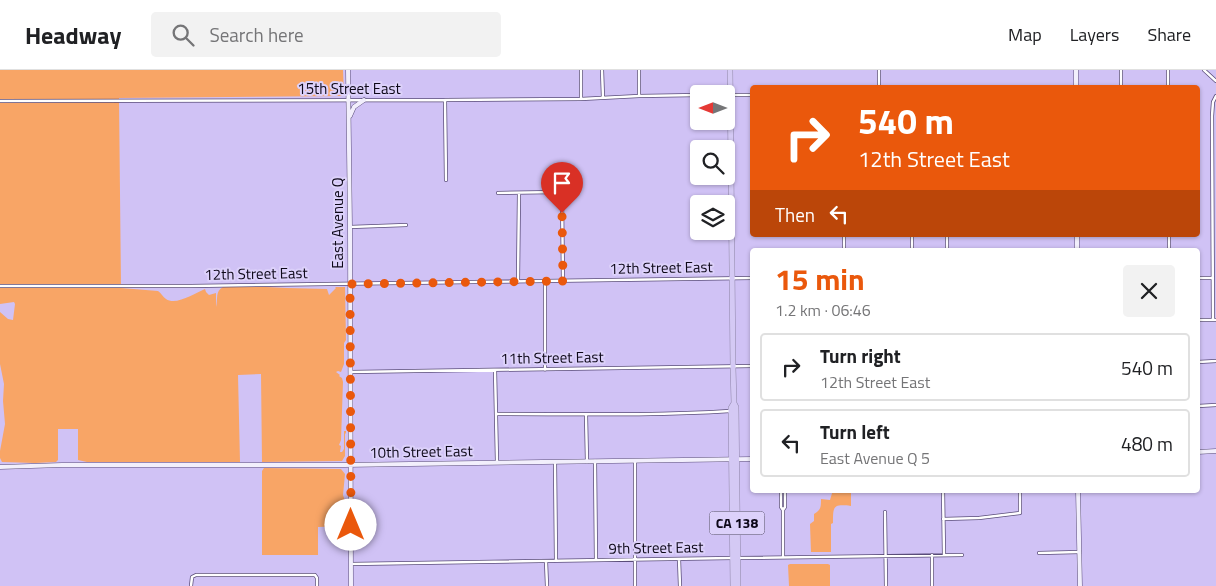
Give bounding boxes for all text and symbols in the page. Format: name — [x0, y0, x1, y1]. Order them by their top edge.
search box — [151, 12, 501, 57]
text: Headway — [25, 17, 121, 53]
text: Search here — [209, 20, 304, 49]
icon: search — [169, 21, 197, 49]
text: Map — [1008, 21, 1042, 48]
text: Layers — [1070, 21, 1119, 48]
text: Share — [1147, 21, 1191, 48]
street label: 15th Street East — [297, 77, 401, 100]
north arrow — [690, 85, 735, 130]
map controls — [690, 85, 735, 240]
text: 540 m — [858, 94, 954, 148]
icon: right — [775, 105, 840, 170]
button: search — [690, 140, 735, 185]
text: 12th Street East — [858, 142, 1010, 176]
pin — [541, 162, 583, 213]
icon: arrive — [548, 169, 576, 197]
street label: East Avenue Q — [326, 177, 349, 269]
button: layers — [690, 195, 735, 240]
text: Then — [775, 200, 815, 229]
icon: left — [825, 200, 853, 228]
street label: 12th Street East — [609, 255, 714, 280]
text: 15 min — [775, 256, 865, 302]
street label: 12th Street East — [204, 261, 309, 286]
button: close — [1123, 265, 1175, 317]
text: 1.2 km · 06:46 — [775, 298, 871, 322]
text: Turn right — [820, 341, 901, 370]
street label: 11th Street East — [500, 345, 605, 370]
icon: right — [777, 353, 805, 381]
text: 540 m — [1121, 353, 1173, 382]
text: 12th Street East — [820, 370, 930, 394]
text: Turn left — [820, 417, 890, 446]
icon: left — [777, 429, 805, 457]
text: 480 m — [1121, 429, 1173, 458]
street label: 10th Street East — [369, 439, 474, 464]
text: East Avenue Q 5 — [820, 446, 930, 470]
position arrow — [324, 498, 376, 550]
road number: CA 138 — [710, 512, 764, 534]
street label: 9th Street East — [608, 535, 704, 560]

